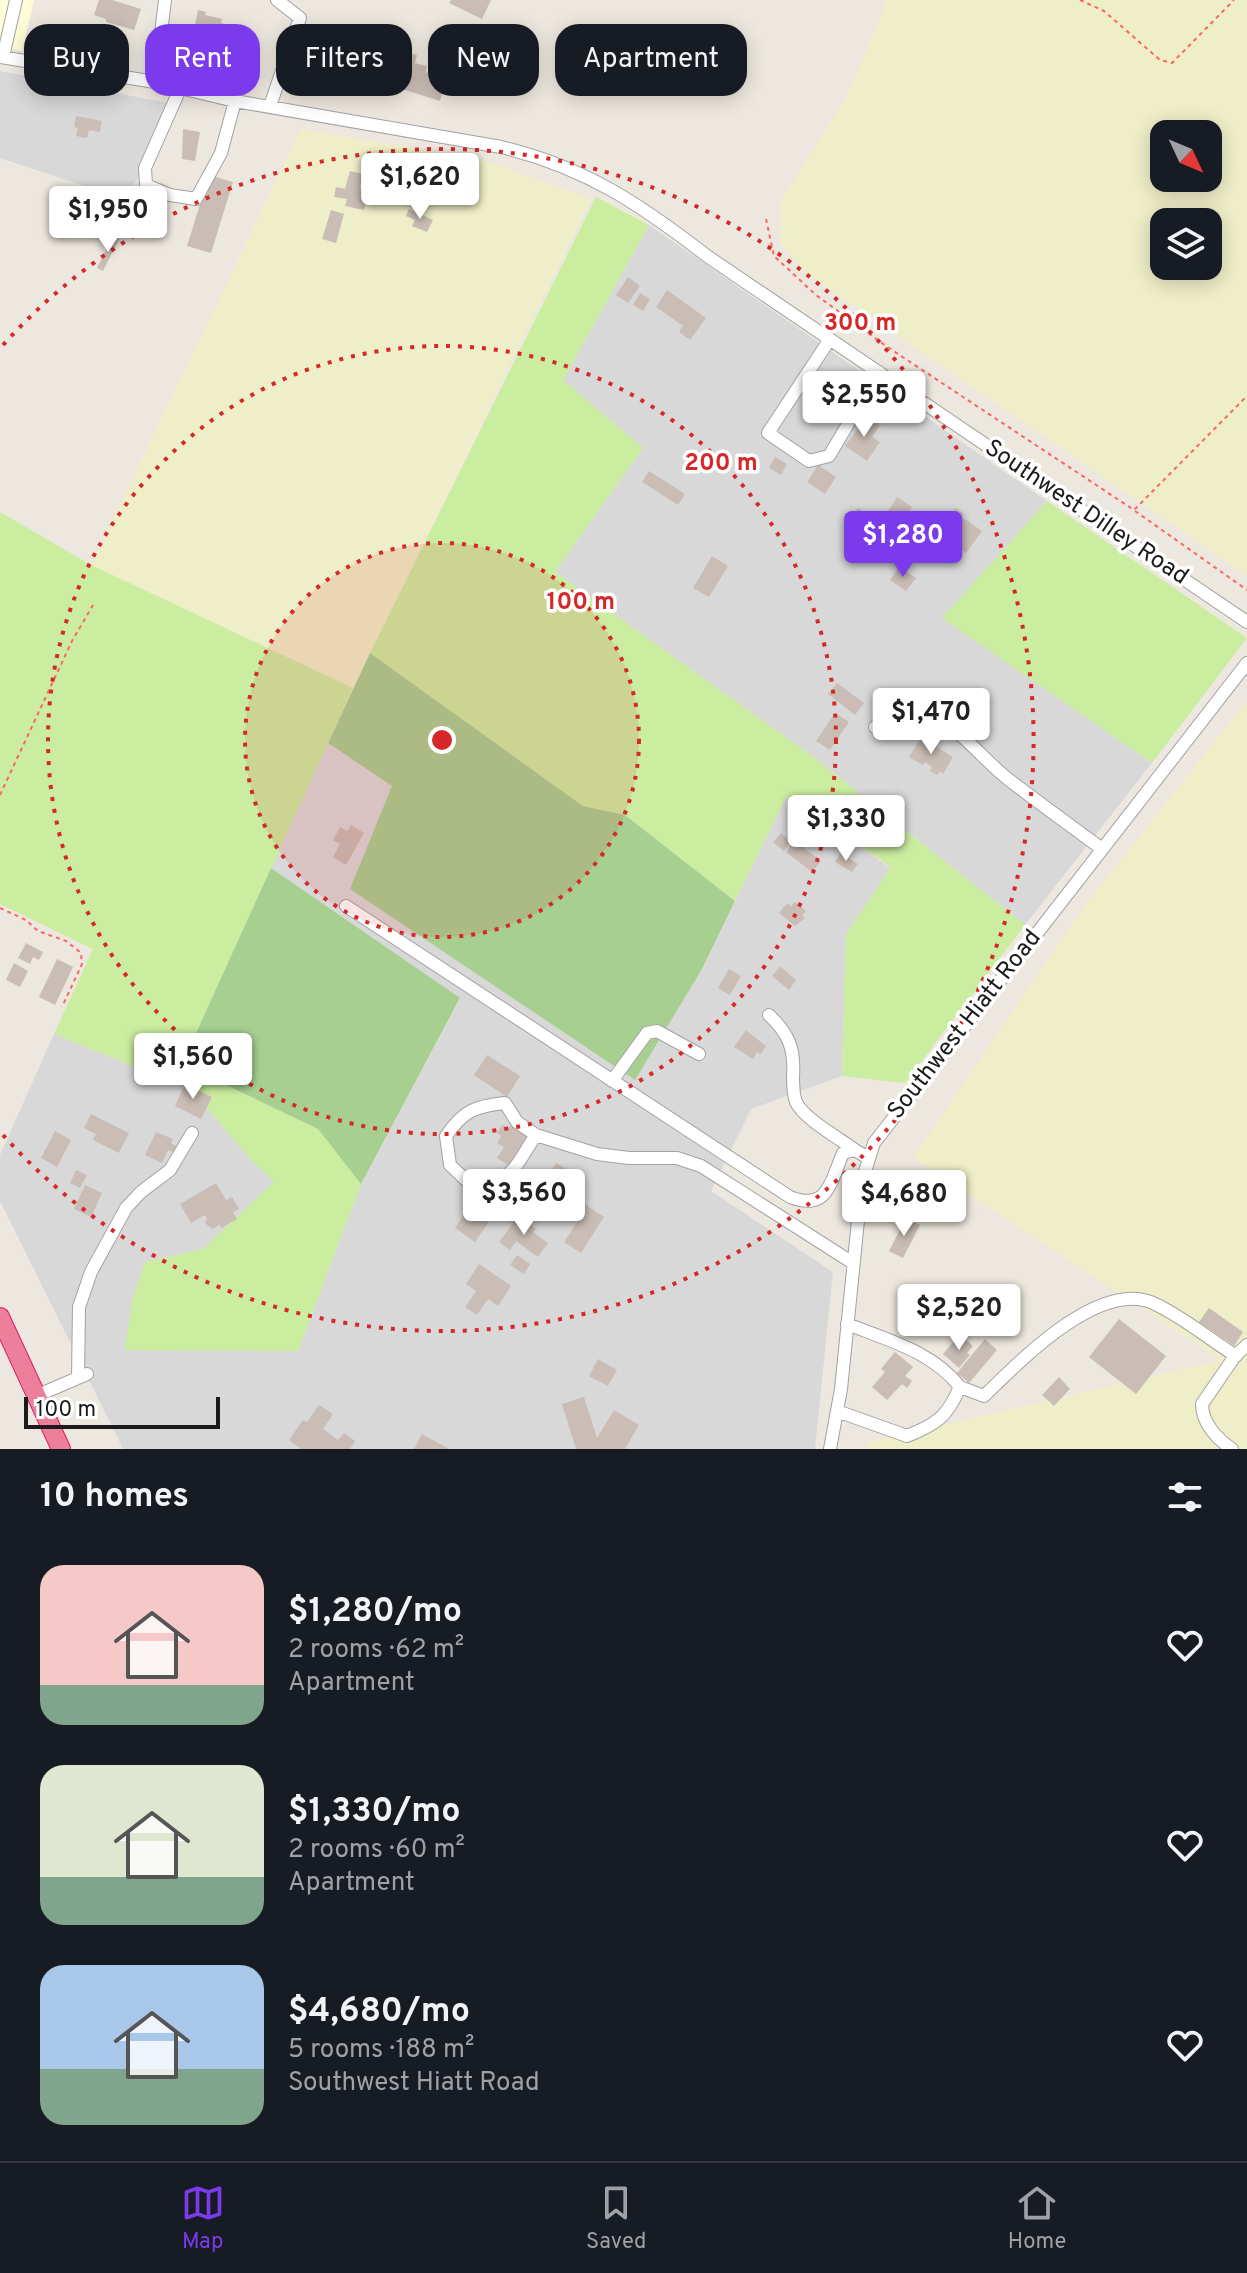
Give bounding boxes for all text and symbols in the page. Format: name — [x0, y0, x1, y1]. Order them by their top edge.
chip: Buy — [24, 24, 129, 96]
chip: Rent — [145, 24, 260, 96]
chip: Filters — [276, 24, 412, 96]
chip: New — [428, 24, 539, 96]
chip: Apartment — [555, 24, 747, 96]
north arrow — [1150, 120, 1222, 192]
map controls — [1150, 120, 1222, 280]
pin: $1,620 — [355, 153, 485, 221]
text: $1,620 — [379, 162, 461, 195]
pin: $1,950 — [43, 186, 173, 254]
text: $1,950 — [67, 195, 149, 228]
button: layers — [1150, 208, 1222, 280]
text: 300 m — [824, 309, 896, 339]
pin: $2,550 — [799, 371, 929, 439]
text: $2,550 — [821, 380, 907, 413]
street label: Southwest Dilley Road — [978, 434, 1194, 592]
text: 200 m — [684, 449, 758, 479]
pin: $1,280 — [838, 511, 968, 579]
text: $1,280 — [862, 520, 944, 553]
text: 100 m — [547, 588, 615, 618]
pin: $1,470 — [866, 688, 996, 756]
text: $1,470 — [891, 697, 971, 730]
centre of rings — [428, 726, 456, 754]
pin: $1,330 — [781, 795, 911, 863]
text: $1,330 — [806, 804, 886, 837]
street label: Southwest Hiatt Road — [882, 924, 1048, 1126]
pin: $1,560 — [128, 1033, 258, 1101]
text: $1,560 — [152, 1042, 234, 1075]
pin: $3,560 — [459, 1169, 589, 1237]
pin: $4,680 — [839, 1170, 969, 1238]
text: $3,560 — [481, 1178, 567, 1211]
text: $4,680 — [860, 1179, 948, 1212]
pin: $2,520 — [894, 1284, 1024, 1352]
text: $2,520 — [916, 1293, 1002, 1326]
scale bar — [24, 1393, 220, 1429]
text: 100 m — [36, 1397, 96, 1424]
icon: filters — [1163, 1475, 1207, 1519]
text: 10 homes — [40, 1476, 189, 1519]
text: $1,280/mo — [288, 1591, 462, 1634]
icon: home — [104, 1597, 200, 1693]
icon: heart — [1163, 1623, 1207, 1667]
text: 2 rooms · 62 m² — [288, 1634, 464, 1667]
text: Apartment — [288, 1667, 415, 1700]
text: $1,330/mo — [288, 1791, 461, 1834]
icon: home — [104, 1797, 200, 1893]
icon: heart — [1163, 1823, 1207, 1867]
text: 2 rooms · 60 m² — [288, 1834, 465, 1867]
text: Apartment — [288, 1867, 415, 1900]
text: $4,680/mo — [288, 1991, 470, 2034]
icon: home — [104, 1997, 200, 2093]
icon: heart — [1163, 2023, 1207, 2067]
text: 5 rooms · 188 m² — [288, 2034, 474, 2067]
text: Southwest Hiatt Road — [288, 2067, 540, 2100]
tab: Map — [181, 2181, 225, 2256]
tab: Saved — [586, 2181, 647, 2256]
tab: Home — [1008, 2181, 1066, 2256]

